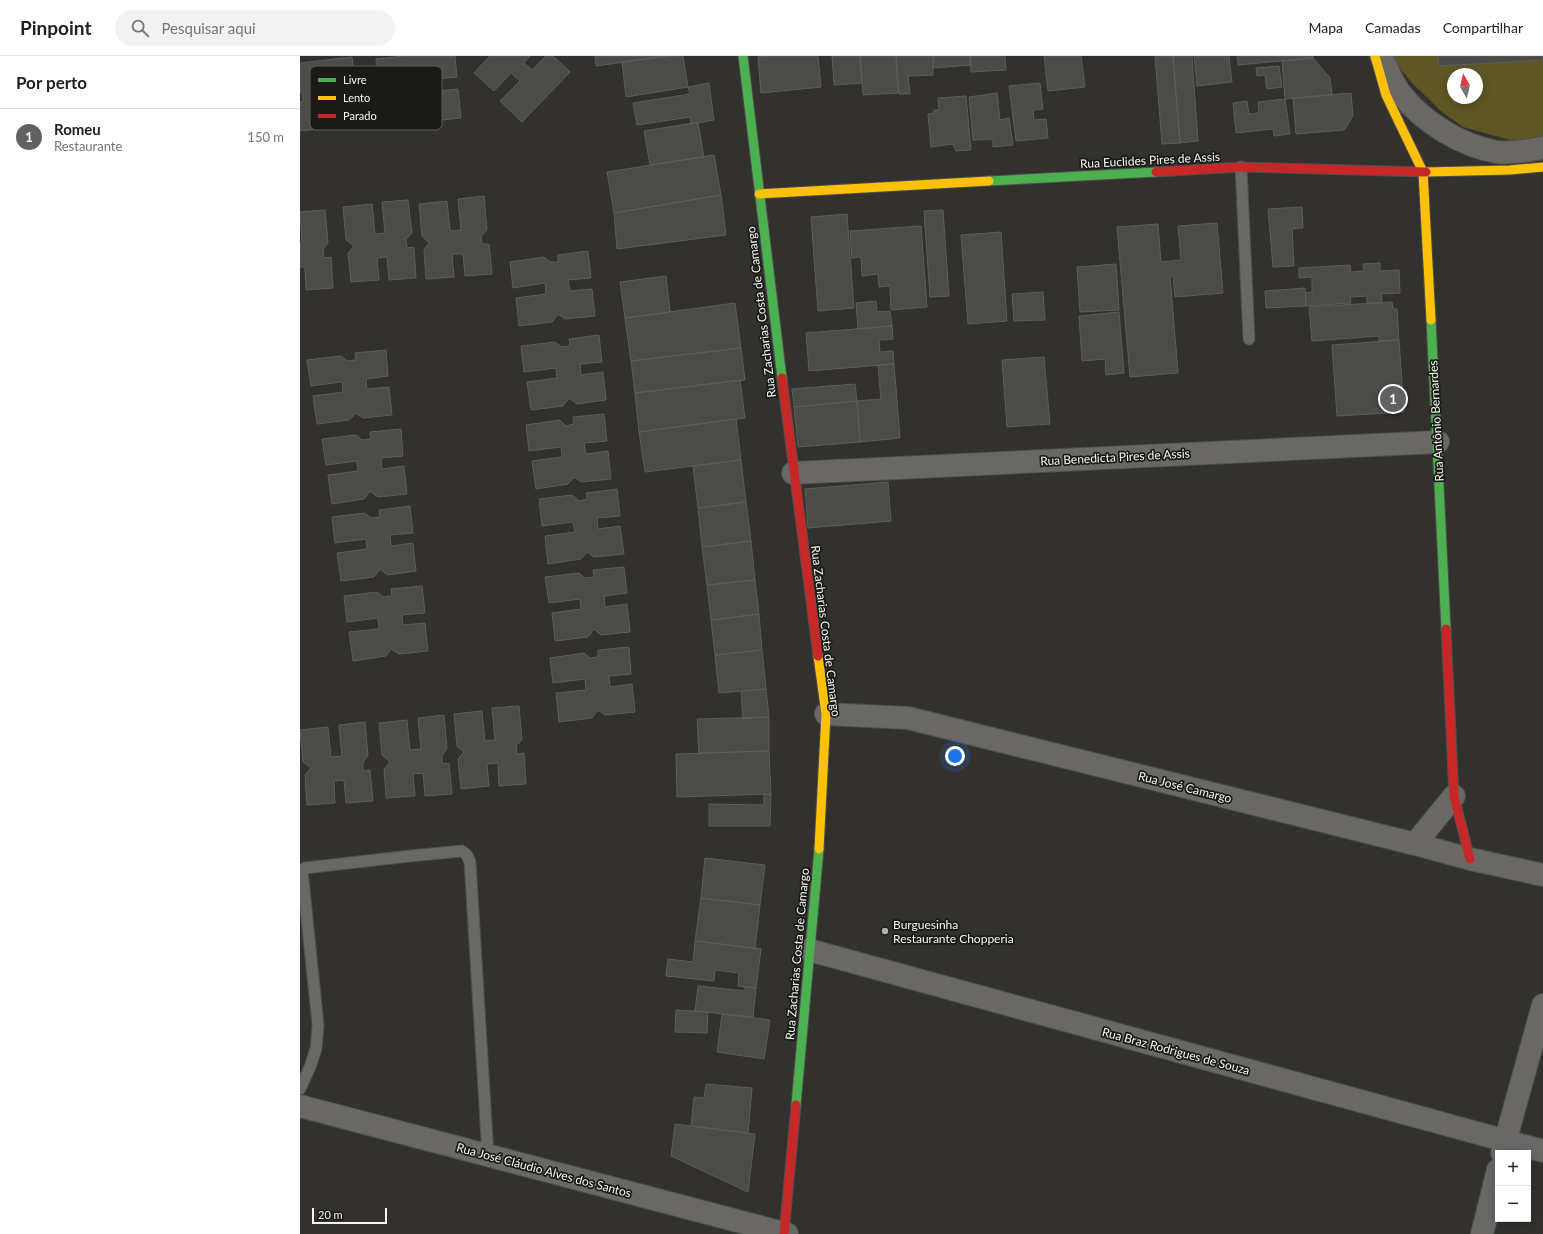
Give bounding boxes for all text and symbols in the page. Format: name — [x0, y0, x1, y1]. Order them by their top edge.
search box — [115, 10, 395, 46]
text: Pinpoint — [20, 16, 91, 39]
icon: search — [129, 17, 151, 39]
text: Pesquisar aqui — [161, 19, 256, 37]
text: Mapa — [1308, 19, 1343, 36]
text: Camadas — [1365, 19, 1421, 36]
text: Compartilhar — [1443, 19, 1523, 36]
legend — [310, 66, 442, 130]
north arrow — [1447, 68, 1483, 104]
text: Por perto — [16, 72, 87, 93]
text: Livre — [343, 73, 367, 86]
text: Lento — [343, 91, 370, 104]
text: Parado — [343, 109, 377, 122]
text: Romeu — [54, 120, 101, 138]
text: 1 — [25, 129, 33, 145]
text: 150 m — [247, 129, 284, 145]
text: Restaurante — [54, 138, 122, 154]
street label: Rua Euclides Pires de Assis — [1080, 149, 1220, 171]
street label: Rua Zacharias Costa de Camargo — [743, 225, 779, 398]
street label: Rua Antônio Bernardes — [1425, 360, 1447, 482]
pin: 1 — [1380, 384, 1406, 414]
street label: Rua Benedicta Pires de Assis — [1040, 446, 1190, 468]
street label: Rua Zacharias Costa de Camargo — [808, 545, 844, 718]
your location — [945, 746, 965, 766]
street label: Rua José Camargo — [1137, 768, 1234, 806]
street label: Rua Zacharias Costa de Camargo — [782, 867, 812, 1041]
place label: Burguesinha Restaurante Chopperia — [893, 917, 1014, 946]
marker: Burguesinha Restaurante Chopperia — [880, 926, 890, 936]
street label: Rua Braz Rodrigues de Souza — [1101, 1024, 1252, 1078]
street label: Rua José Cláudio Alves dos Santos — [455, 1139, 633, 1201]
map controls — [1495, 1150, 1531, 1222]
button: + — [1495, 1150, 1531, 1186]
button: − — [1495, 1186, 1531, 1222]
scale bar — [312, 1206, 387, 1225]
text: 20 m — [318, 1208, 343, 1221]

